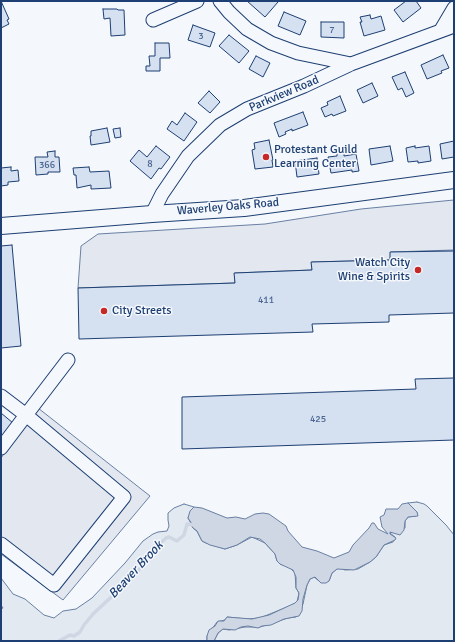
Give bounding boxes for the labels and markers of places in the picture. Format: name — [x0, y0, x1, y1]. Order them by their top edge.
place label: Protestant Guild Learning Center — [274, 143, 357, 171]
marker: Protestant Guild Learning Center — [261, 152, 271, 162]
place label: Watch City Wine & Spirits — [338, 256, 410, 284]
marker: Watch City Wine & Spirits — [413, 265, 423, 275]
place label: City Streets — [112, 304, 171, 318]
marker: City Streets — [99, 306, 109, 316]

